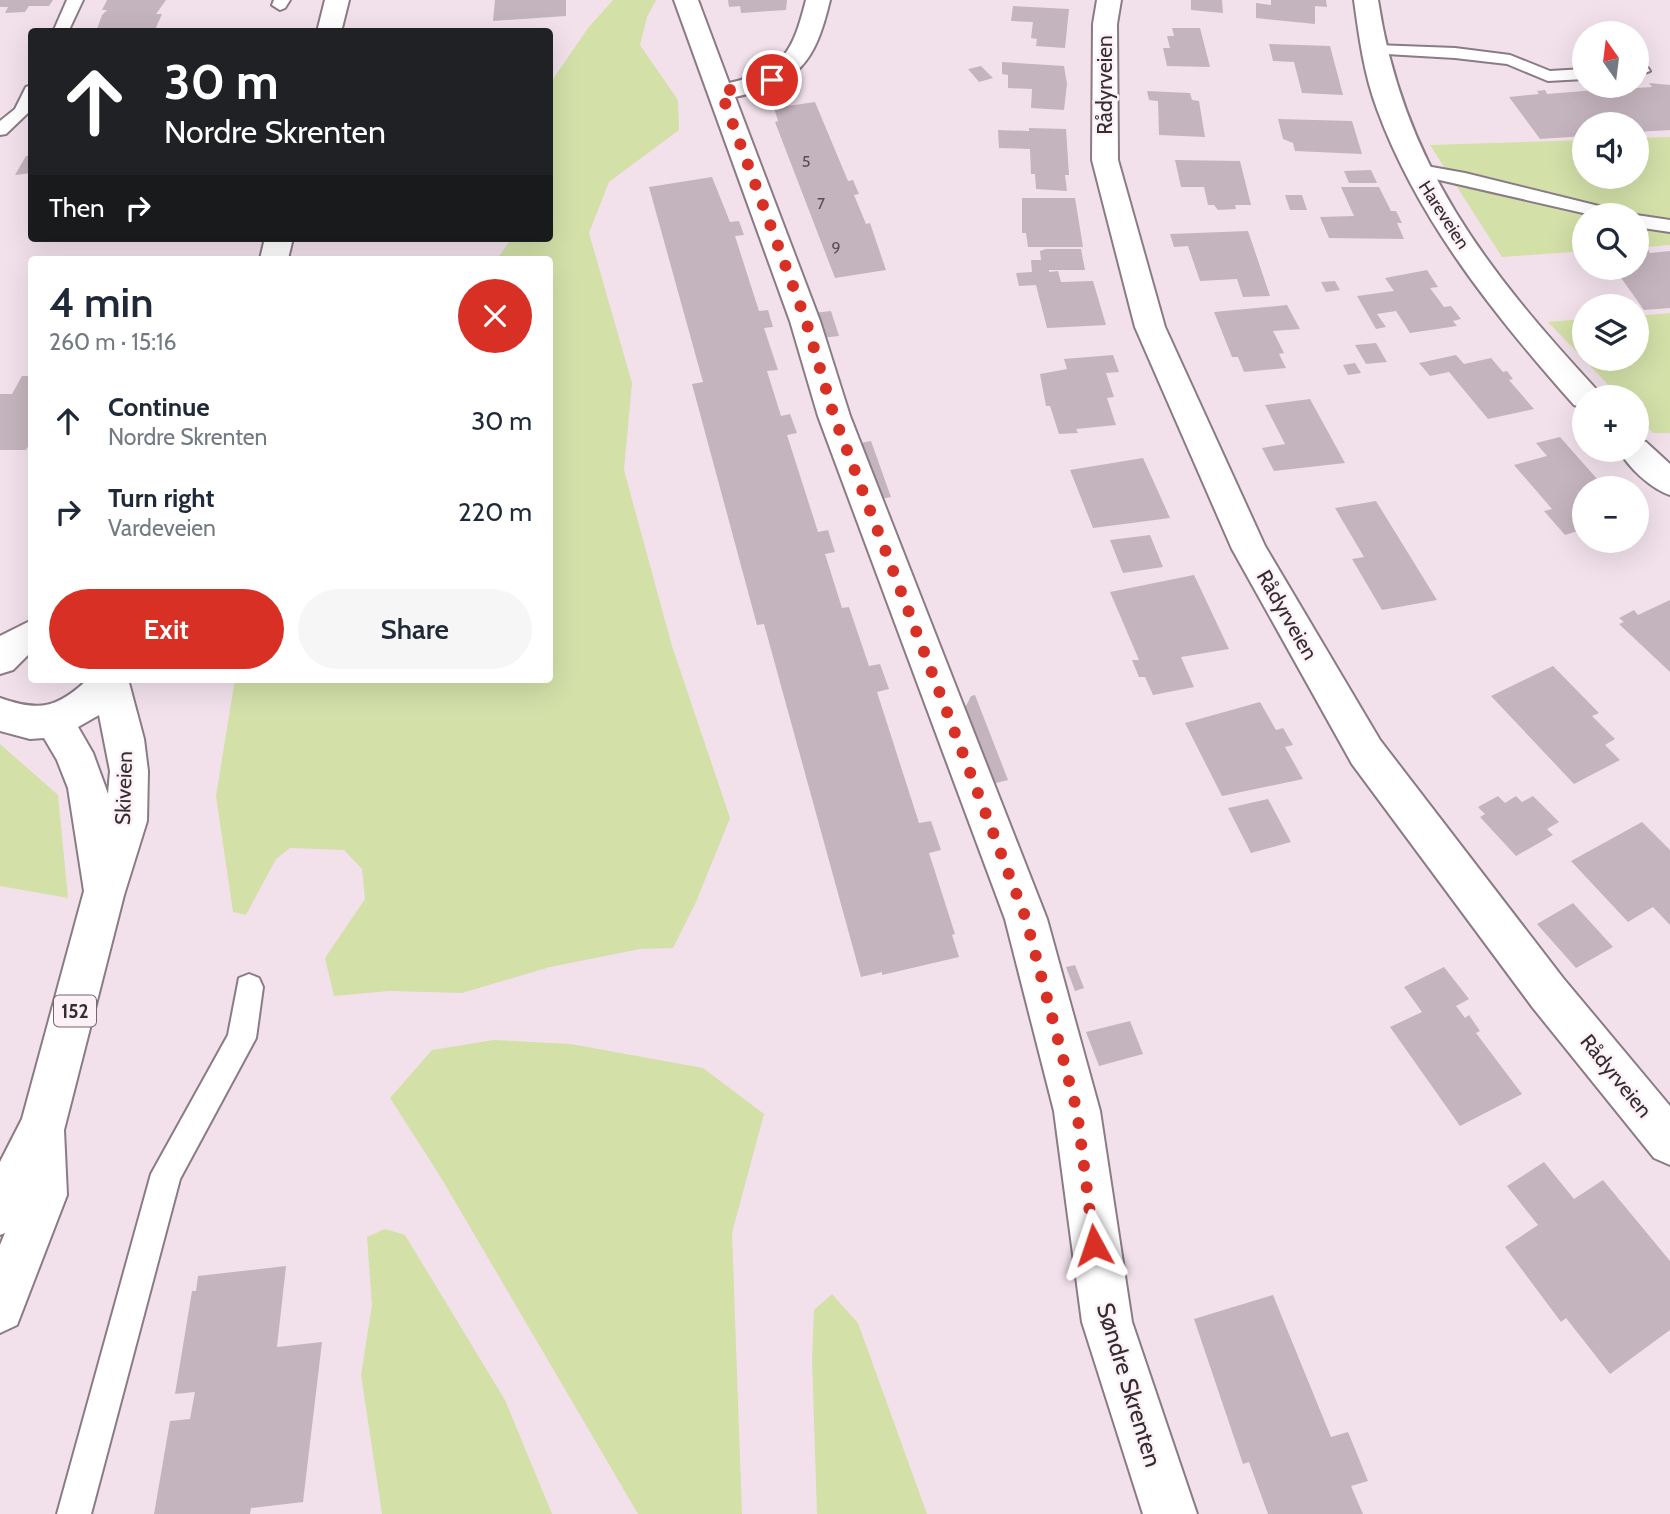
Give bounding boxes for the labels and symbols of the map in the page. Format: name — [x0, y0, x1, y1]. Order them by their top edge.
north arrow — [1572, 21, 1648, 98]
street label: Rådyrveien — [1092, 35, 1117, 135]
pin — [742, 50, 802, 110]
house number: 5 — [802, 152, 810, 171]
street label: Hareveien — [1414, 177, 1474, 253]
house number: 7 — [817, 194, 825, 213]
house number: 9 — [831, 238, 841, 257]
street label: Rådyrveien — [1252, 565, 1323, 664]
street label: Skiveien — [110, 751, 137, 825]
road number: 152 — [54, 995, 96, 1026]
street label: Rådyrveien — [1575, 1029, 1657, 1122]
position arrow — [1057, 1208, 1131, 1282]
street label: Søndre Skrenten — [1091, 1299, 1168, 1470]

